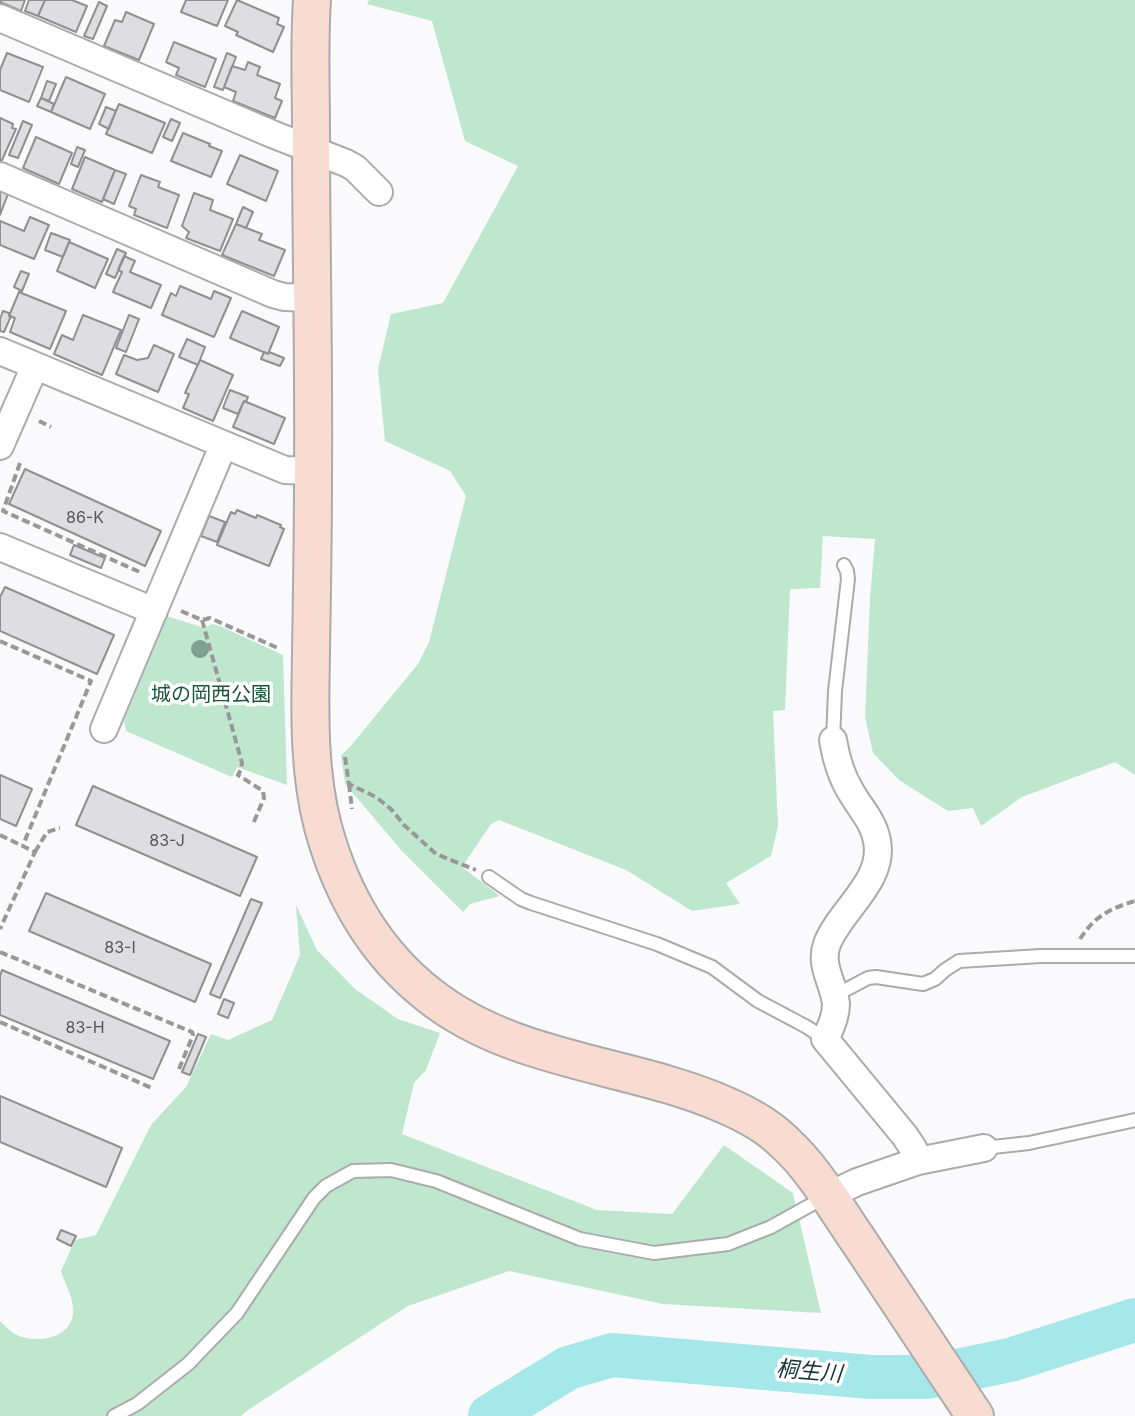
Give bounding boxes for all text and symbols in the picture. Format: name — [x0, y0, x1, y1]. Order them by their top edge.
house number: 86-K — [66, 508, 104, 528]
park label: 城の岡西公園 — [151, 683, 271, 707]
house number: 83-J — [149, 831, 185, 851]
house number: 83-I — [104, 938, 136, 958]
house number: 83-H — [65, 1018, 105, 1038]
water label: 桐生川 — [775, 1356, 843, 1388]

